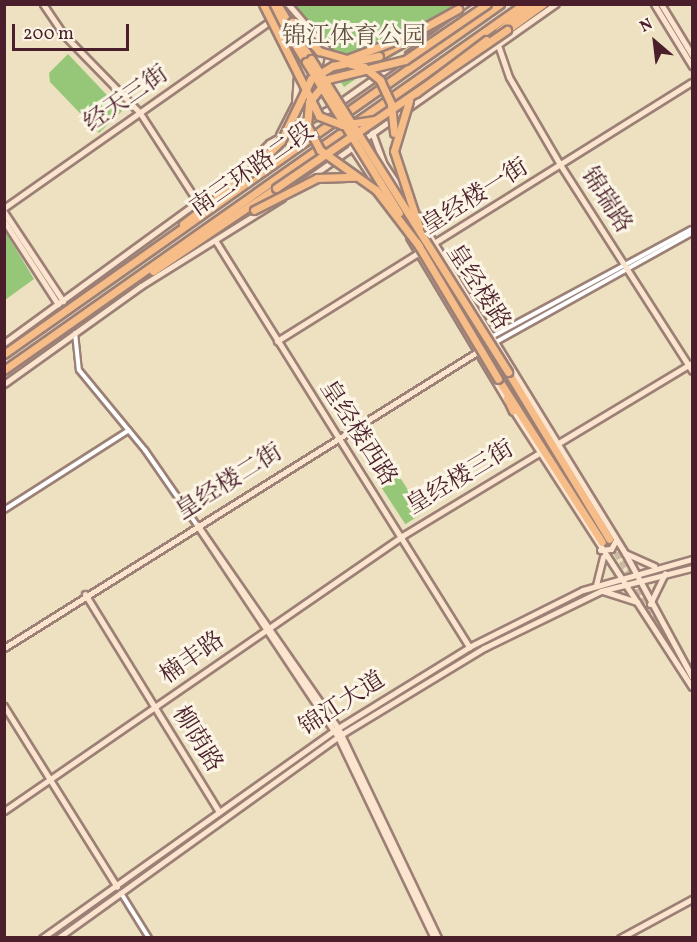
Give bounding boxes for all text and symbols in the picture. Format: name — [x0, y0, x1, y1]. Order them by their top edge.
scale bar — [15, 12, 132, 50]
north arrow — [625, 12, 685, 72]
text: N — [636, 14, 657, 39]
text: 200 m — [23, 22, 74, 47]
park label: 锦江体育公园 — [282, 24, 426, 52]
street label: 经天三街 — [79, 61, 175, 139]
street label: 南三环路二段 — [186, 118, 320, 224]
street label: 皇经楼一街 — [417, 154, 535, 242]
street label: 锦瑞路 — [573, 163, 637, 239]
street label: 皇经楼路 — [439, 240, 515, 336]
street label: 皇经楼西路 — [312, 376, 402, 492]
street label: 皇经楼三街 — [402, 436, 520, 522]
street label: 皇经楼二街 — [171, 439, 289, 527]
street label: 楠丰路 — [155, 627, 231, 691]
street label: 锦江大道 — [295, 667, 391, 743]
street label: 柳荫路 — [165, 702, 227, 778]

